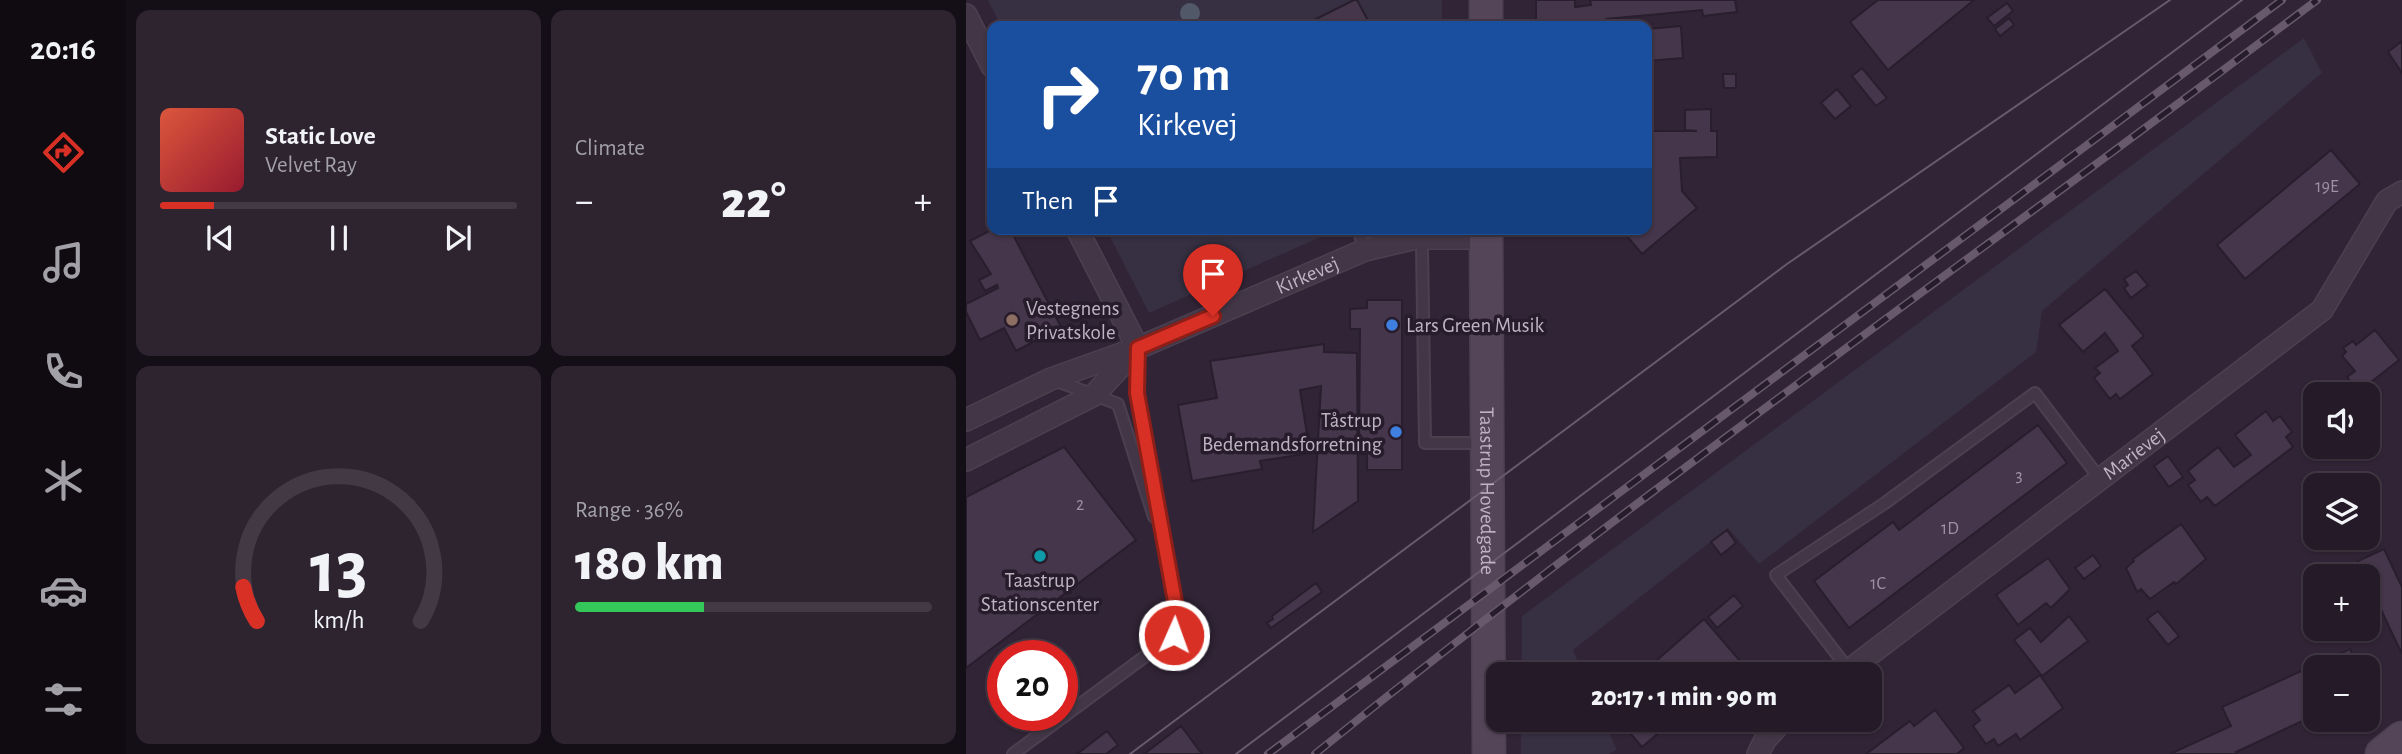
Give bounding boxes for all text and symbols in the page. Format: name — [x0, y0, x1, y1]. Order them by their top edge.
text: 20:16 — [30, 33, 96, 65]
icon: right — [1022, 49, 1113, 140]
text: 70 m — [1137, 51, 1231, 100]
text: Kirkevej — [1137, 109, 1238, 141]
text: Static Love — [265, 123, 376, 149]
icon: directions — [39, 128, 88, 177]
text: Climate — [575, 137, 645, 160]
text: Velvet Ray — [265, 154, 357, 177]
text: 22° — [721, 175, 786, 227]
house number: 19E — [2315, 178, 2339, 196]
icon: arrive — [1087, 182, 1125, 220]
text: − — [575, 183, 593, 221]
text: + — [914, 183, 932, 221]
text: Then — [1022, 188, 1073, 214]
icon: previous — [201, 219, 239, 257]
icon: pause — [320, 219, 358, 257]
icon: next — [439, 219, 477, 257]
icon: music — [39, 238, 88, 287]
pin — [1183, 244, 1243, 316]
street label: Kirkevej — [1273, 252, 1342, 298]
icon: arrive — [1194, 255, 1232, 293]
place label: Vestegnens Privatskole — [1026, 298, 1120, 343]
marker: Vestegnens Privatskole — [1004, 312, 1020, 328]
place label: Lars Green Musik — [1406, 315, 1545, 336]
marker: Lars Green Musik — [1384, 317, 1400, 333]
icon: phone — [39, 347, 88, 396]
map controls — [2303, 382, 2380, 732]
button: sound — [2303, 382, 2380, 459]
street label: Taastrup Hovedgade — [1477, 407, 1498, 575]
place label: Tåstrup Bedemandsforretning — [1202, 410, 1383, 455]
marker: Tåstrup Bedemandsforretning — [1388, 424, 1404, 440]
street label: Marievej — [2099, 424, 2168, 483]
icon: climate — [39, 456, 88, 505]
house number: 3 — [2015, 467, 2023, 485]
button: layers — [2303, 473, 2380, 550]
house number: 2 — [1076, 496, 1084, 514]
text: Range · 36% — [575, 499, 683, 522]
house number: 1D — [1941, 520, 1959, 538]
text: 13 — [310, 533, 367, 606]
text: 180 km — [575, 537, 724, 589]
marker: Taastrup Stationscenter — [1032, 548, 1048, 564]
button: + — [2303, 564, 2380, 641]
icon: car — [39, 566, 88, 615]
place label: Taastrup Stationscenter — [981, 570, 1099, 615]
house number: 1C — [1870, 575, 1886, 593]
position arrow — [1137, 598, 1211, 672]
text: km/h — [313, 608, 364, 633]
speed limit sign: 20 — [987, 640, 1078, 731]
button: − — [2303, 655, 2380, 732]
icon: filters — [39, 675, 88, 724]
text: 20:17 · 1 min · 90 m — [1591, 684, 1777, 710]

